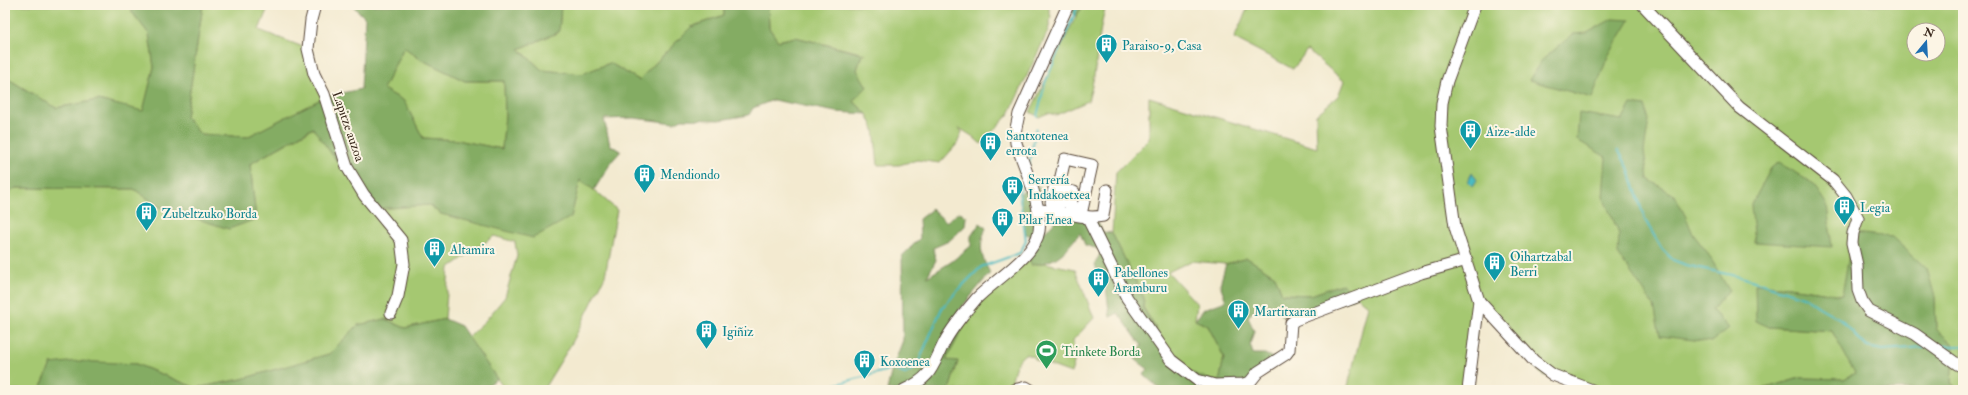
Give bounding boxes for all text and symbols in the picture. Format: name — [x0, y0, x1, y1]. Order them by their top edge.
north arrow — [1906, 22, 1946, 62]
text: N — [1921, 25, 1937, 41]
building icon: Paraiso-9, Casa — [1093, 32, 1119, 65]
place label: Paraiso-9, Casa — [1122, 38, 1202, 54]
street label: Lapitze auzoa — [328, 89, 368, 165]
building icon: Aize-alde — [1457, 118, 1483, 151]
place label: Aize-alde — [1485, 124, 1536, 140]
place label: Santxotenea errota — [1006, 128, 1069, 159]
building icon: Santxotenea errota — [978, 129, 1004, 162]
building icon: Mendiondo — [631, 161, 657, 194]
place label: Mendiondo — [660, 167, 720, 183]
place label: Serrería Indakoetxea — [1028, 172, 1091, 203]
building icon: Serrería Indakoetxea — [999, 173, 1025, 206]
building icon: Legia — [1831, 194, 1857, 227]
building icon: Zubeltzuko Borda — [134, 200, 160, 233]
place label: Legia — [1860, 200, 1891, 216]
place label: Zubeltzuko Borda — [162, 206, 258, 222]
building icon: Pilar Enea — [990, 206, 1016, 239]
place label: Pilar Enea — [1018, 212, 1073, 228]
building icon: Altamira — [421, 236, 447, 269]
place label: Altamira — [449, 242, 495, 258]
place label: Oihartzabal Berri — [1510, 249, 1573, 280]
building icon: Oihartzabal Berri — [1481, 250, 1507, 283]
place label: Pabellones Aramburu — [1113, 265, 1168, 296]
building icon: Pabellones Aramburu — [1085, 266, 1111, 299]
building icon: Martitxaran — [1225, 298, 1251, 331]
place label: Martitxaran — [1254, 304, 1317, 320]
building icon: Igiñiz — [694, 318, 720, 351]
place label: Igiñiz — [722, 324, 754, 340]
sports icon: Trinkete Borda — [1034, 338, 1060, 371]
place label: Trinkete Borda — [1062, 344, 1141, 360]
building icon: Koxoenea — [852, 348, 878, 381]
place label: Koxoenea — [880, 354, 930, 370]

